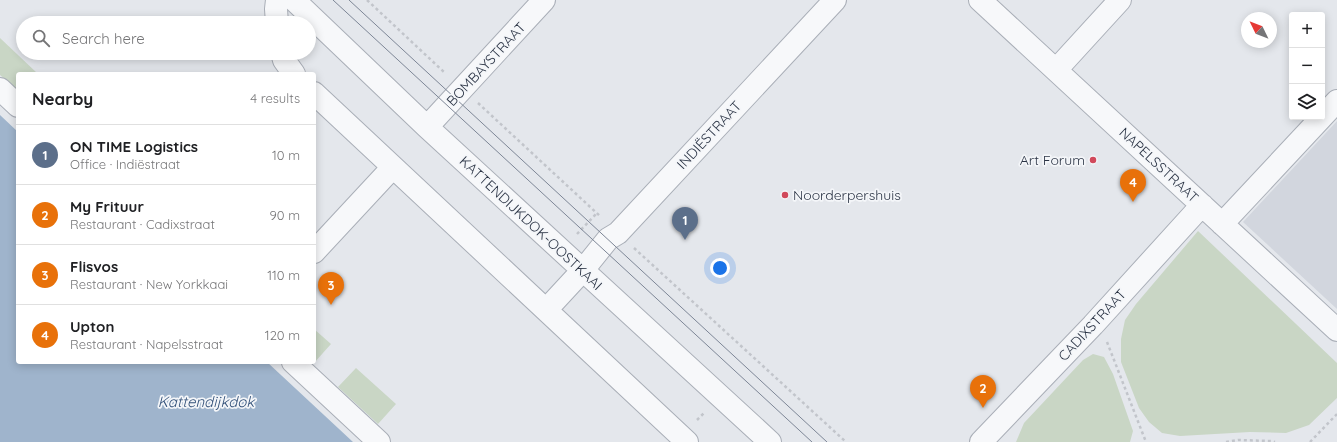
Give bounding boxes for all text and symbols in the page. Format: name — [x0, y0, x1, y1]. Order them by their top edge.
north arrow — [1241, 12, 1277, 48]
map controls — [1289, 12, 1325, 120]
button: + — [1289, 12, 1325, 48]
search box — [16, 16, 316, 60]
street label: BOMBAYSTRAAT — [443, 18, 529, 110]
icon: search — [30, 27, 52, 49]
text: Search here — [62, 29, 145, 48]
button: − — [1289, 48, 1325, 84]
button: layers — [1289, 84, 1325, 120]
text: Nearby — [32, 88, 93, 109]
text: 4 results — [250, 90, 300, 106]
street label: INDIËSTRAAT — [673, 97, 745, 173]
street label: NAPELSSTRAAT — [1115, 123, 1203, 207]
text: ON TIME Logistics — [70, 137, 198, 156]
text: 1 — [42, 147, 48, 163]
text: 10 m — [272, 147, 300, 163]
place label: Art Forum — [1020, 151, 1085, 169]
street label: KATTENDIJKDOK-OOSTKAAI — [456, 152, 606, 294]
marker: Art Forum — [1088, 155, 1098, 165]
text: Office · Indiëstraat — [70, 156, 180, 172]
pin: 4 — [1120, 169, 1146, 202]
place label: Noorderpershuis — [793, 186, 901, 204]
marker: Noorderpershuis — [780, 190, 790, 200]
text: My Frituur — [70, 197, 144, 216]
text: 2 — [41, 207, 49, 223]
text: 90 m — [270, 207, 300, 223]
pin: 1 — [672, 207, 698, 240]
text: Restaurant · Cadixstraat — [70, 216, 215, 232]
text: Flisvos — [70, 257, 118, 276]
your location — [710, 258, 730, 278]
text: 3 — [42, 267, 48, 283]
text: 110 m — [267, 267, 300, 283]
pin: 3 — [318, 272, 344, 305]
text: Restaurant · New Yorkkaai — [70, 276, 228, 292]
street label: CADIXSTRAAT — [1054, 285, 1130, 365]
text: Upton — [70, 317, 114, 336]
text: 4 — [41, 327, 49, 343]
text: 120 m — [265, 327, 300, 343]
text: Restaurant · Napelsstraat — [70, 336, 223, 352]
pin: 2 — [970, 375, 996, 408]
water label: Kattendijkdok — [158, 392, 256, 411]

